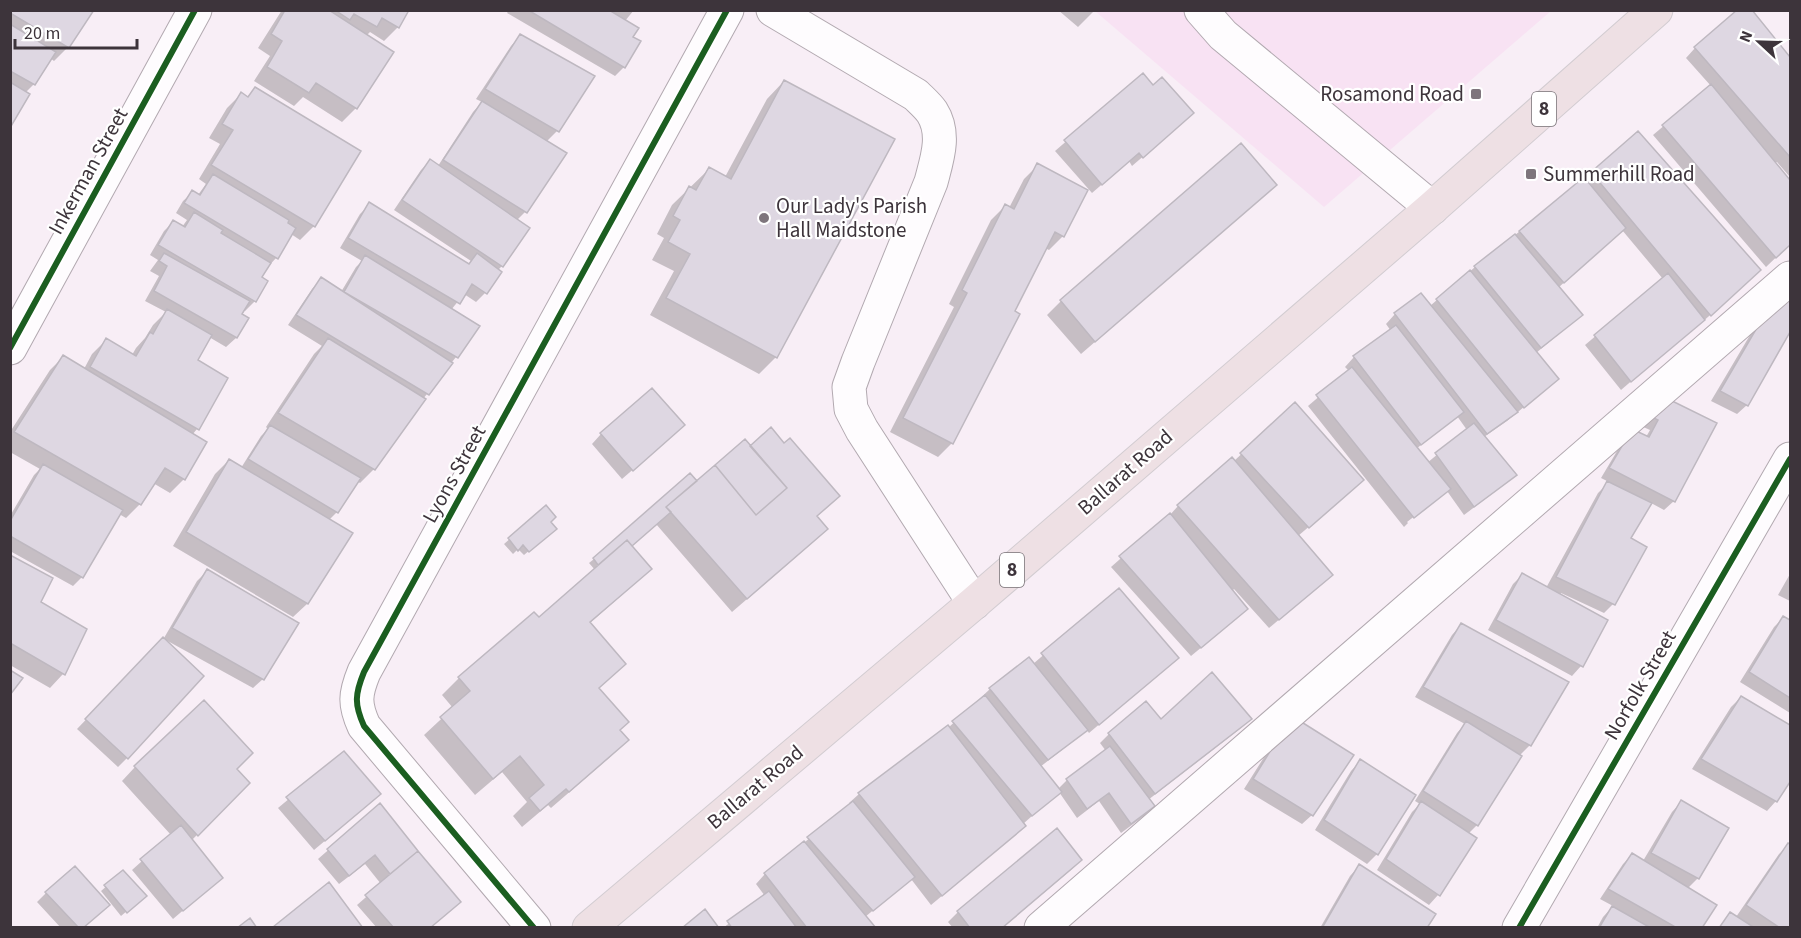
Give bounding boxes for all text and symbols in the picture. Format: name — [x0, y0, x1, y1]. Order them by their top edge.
scale bar — [15, 12, 136, 50]
north arrow — [1729, 12, 1789, 72]
text: 20 m — [24, 21, 60, 46]
text: N — [1734, 28, 1758, 46]
place label: Rosamond Road — [1320, 79, 1464, 109]
marker: Rosamond Road — [1469, 87, 1483, 101]
road number: 8 — [1532, 92, 1556, 126]
street label: Inkerman Street — [41, 102, 135, 240]
place label: Summerhill Road — [1543, 159, 1695, 189]
marker: Summerhill Road — [1524, 167, 1538, 181]
place label: Our Lady's Parish Hall Maidstone — [776, 191, 927, 245]
marker: Our Lady's Parish Hall Maidstone — [757, 211, 771, 225]
street label: Lyons Street — [415, 420, 493, 528]
street label: Ballarat Road — [1071, 422, 1179, 522]
road number: 8 — [1000, 553, 1024, 587]
street label: Norfolk Street — [1596, 625, 1684, 745]
street label: Ballarat Road — [700, 738, 810, 836]

